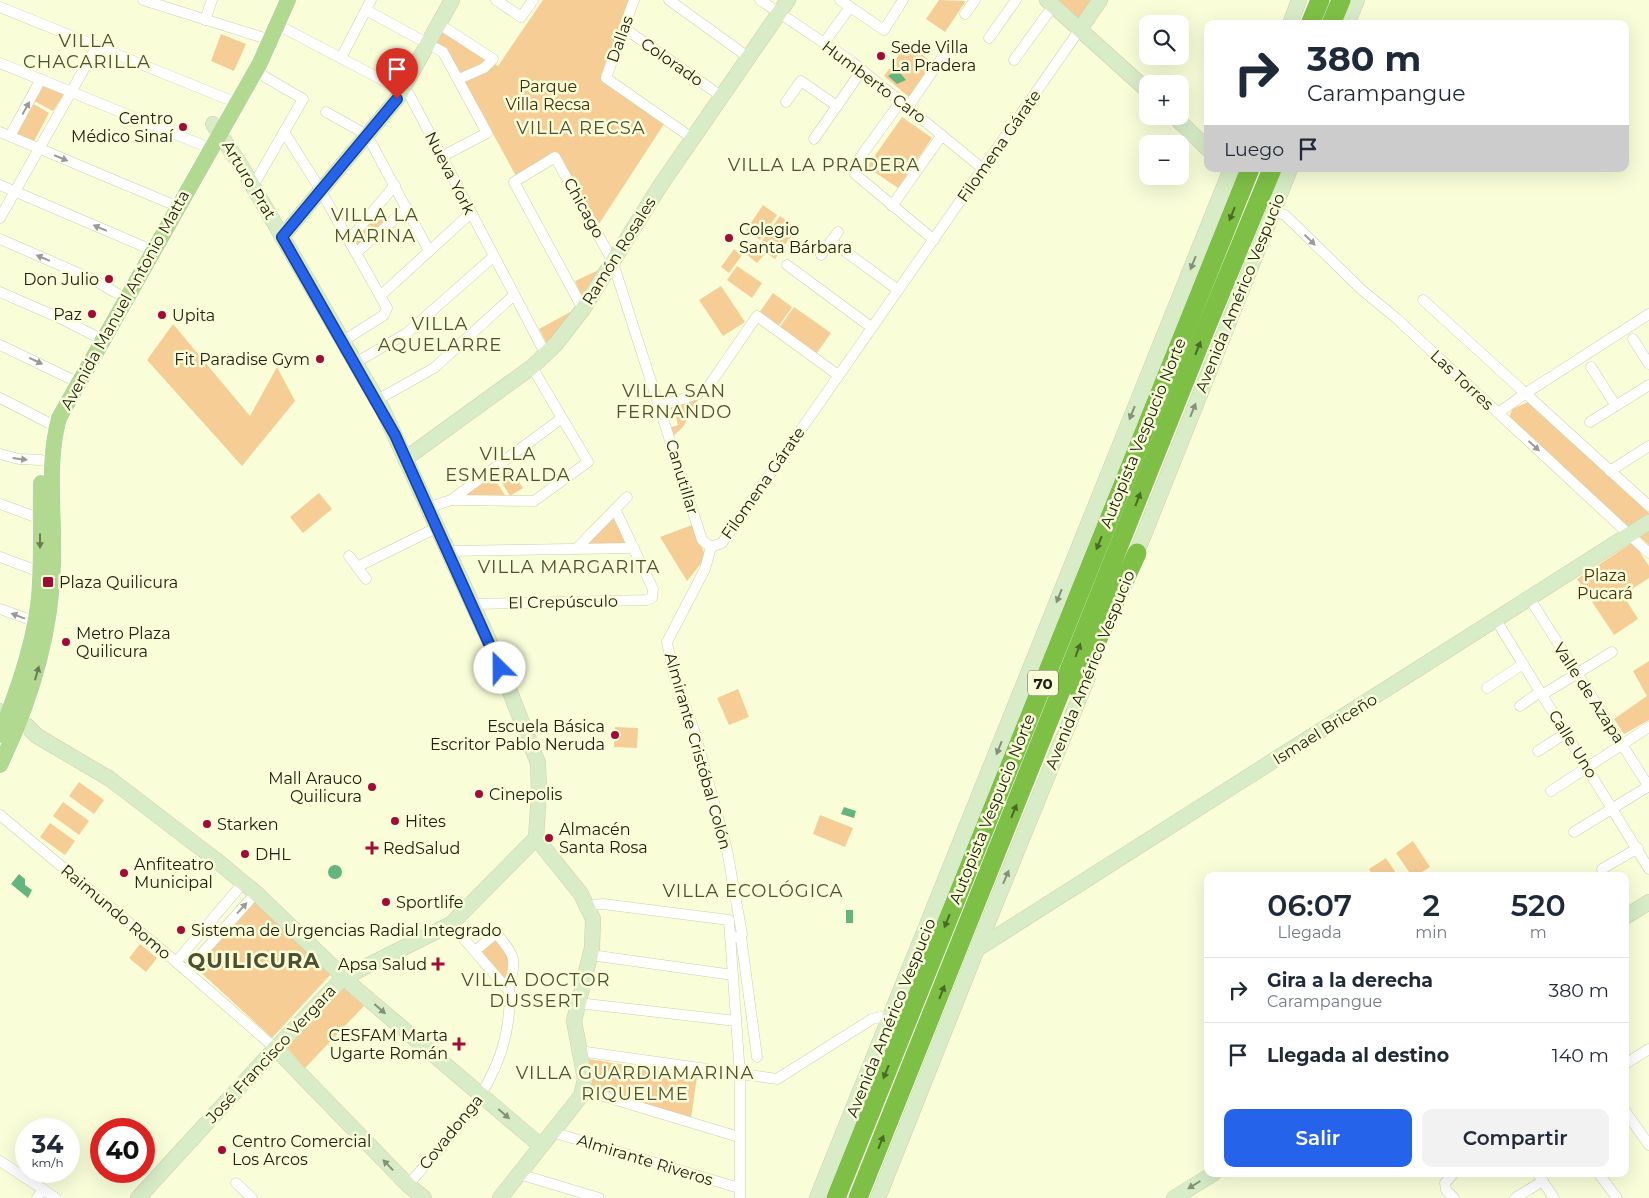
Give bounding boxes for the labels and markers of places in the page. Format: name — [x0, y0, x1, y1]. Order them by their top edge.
place label: Sede Villa La Pradera — [891, 38, 976, 75]
pin — [376, 48, 418, 99]
marker: Sede Villa La Pradera — [875, 50, 887, 62]
place label: Centro Médico Sinaí — [71, 109, 174, 146]
marker: Centro Médico Sinaí — [177, 121, 189, 133]
place label: Colegio Santa Bárbara — [739, 220, 852, 257]
marker: Colegio Santa Bárbara — [723, 232, 735, 244]
place label: Don Julio — [23, 270, 99, 289]
marker: Don Julio — [103, 273, 115, 285]
place label: Paz — [53, 305, 82, 324]
place label: Upita — [172, 306, 215, 325]
marker: Paz — [86, 308, 98, 320]
marker: Upita — [156, 309, 168, 321]
place label: Fit Paradise Gym — [174, 350, 310, 369]
marker: Fit Paradise Gym — [314, 353, 326, 365]
place label: Plaza Quilicura — [59, 573, 178, 592]
marker: Plaza Quilicura — [41, 575, 55, 589]
place label: Metro Plaza Quilicura — [76, 624, 171, 661]
marker: Metro Plaza Quilicura — [60, 636, 72, 648]
place label: Escuela Básica Escritor Pablo Neruda — [430, 717, 605, 754]
marker: Escuela Básica Escritor Pablo Neruda — [609, 729, 621, 741]
place label: Mall Arauco Quilicura — [268, 769, 362, 806]
marker: Mall Arauco Quilicura — [366, 781, 378, 793]
place label: Cinepolis — [489, 785, 563, 804]
marker: Cinepolis — [473, 788, 485, 800]
place label: Hites — [405, 812, 446, 831]
place label: Starken — [217, 815, 278, 834]
marker: Hites — [389, 815, 401, 827]
marker: Starken — [201, 818, 213, 830]
place label: Almacén Santa Rosa — [559, 820, 648, 857]
marker: Almacén Santa Rosa — [543, 832, 555, 844]
place label: RedSalud — [383, 839, 460, 858]
marker: RedSalud — [365, 841, 379, 855]
place label: DHL — [255, 845, 291, 864]
marker: DHL — [239, 848, 251, 860]
place label: Anfiteatro Municipal — [134, 855, 214, 892]
marker: Anfiteatro Municipal — [118, 867, 130, 879]
place label: Sportlife — [396, 893, 463, 912]
marker: Sportlife — [380, 896, 392, 908]
place label: Sistema de Urgencias Radial Integrado — [191, 921, 502, 940]
marker: Sistema de Urgencias Radial Integrado — [175, 924, 187, 936]
place label: Apsa Salud — [338, 955, 427, 974]
marker: Apsa Salud — [431, 957, 445, 971]
place label: CESFAM Marta Ugarte Román — [329, 1026, 448, 1063]
marker: CESFAM Marta Ugarte Román — [452, 1037, 466, 1051]
place label: Centro Comercial Los Arcos — [232, 1132, 371, 1169]
marker: Centro Comercial Los Arcos — [216, 1144, 228, 1156]

